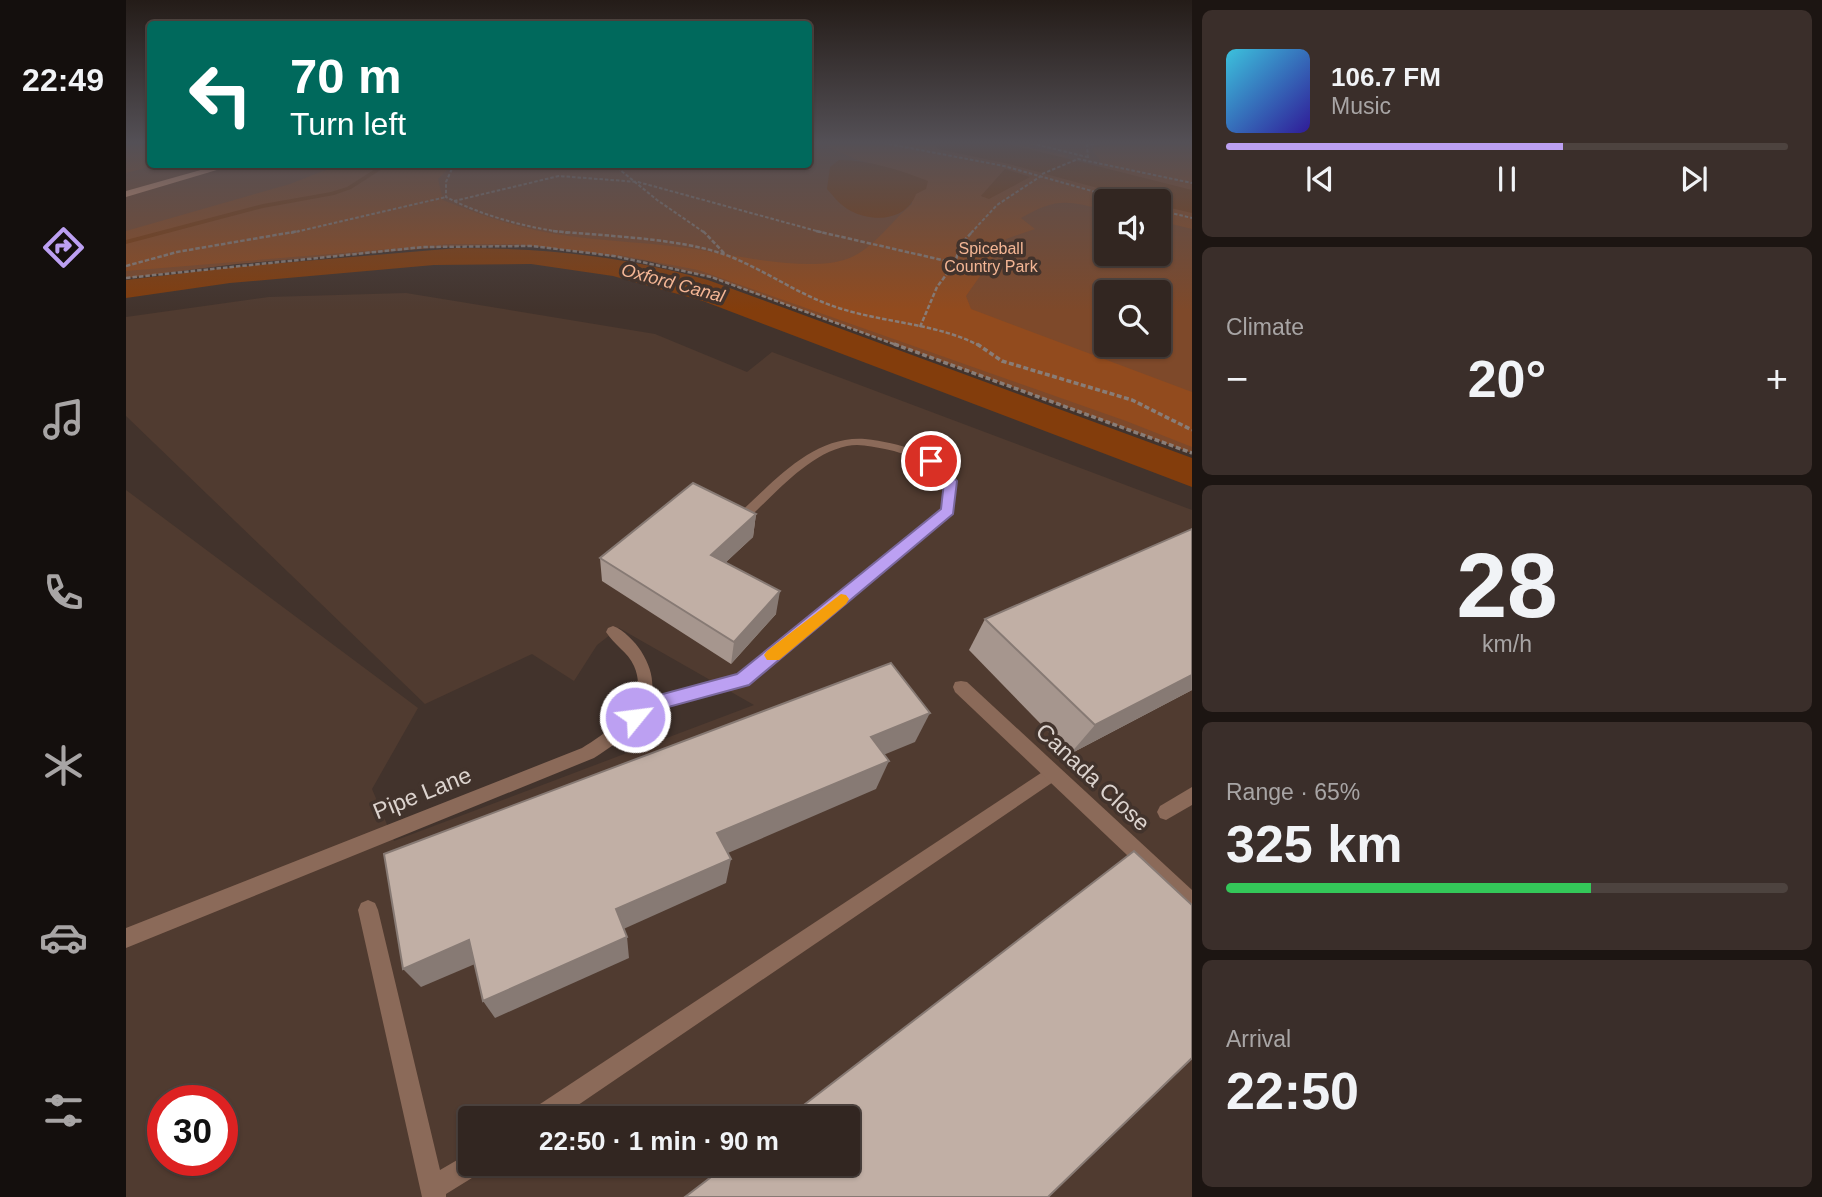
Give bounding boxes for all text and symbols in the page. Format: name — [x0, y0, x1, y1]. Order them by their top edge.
icon: left — [175, 49, 266, 140]
text: 70 m — [290, 49, 402, 103]
text: 22:49 — [22, 62, 104, 98]
text: 106.7 FM — [1331, 62, 1441, 92]
text: Music — [1331, 93, 1391, 119]
text: Turn left — [290, 106, 406, 142]
icon: previous — [1301, 160, 1339, 198]
icon: pause — [1488, 160, 1526, 198]
icon: next — [1675, 160, 1713, 198]
map controls — [1094, 189, 1171, 357]
button: sound — [1094, 189, 1171, 266]
icon: directions — [39, 223, 88, 272]
park label: Spiceball Country Park — [944, 240, 1039, 275]
water label: Oxford Canal — [619, 260, 728, 307]
button: search — [1094, 280, 1171, 357]
text: Climate — [1226, 314, 1304, 340]
text: 20° — [1468, 350, 1546, 408]
text: − — [1226, 358, 1248, 400]
text: + — [1766, 358, 1788, 400]
icon: music — [39, 395, 88, 444]
pin — [901, 431, 961, 491]
icon: arrive — [912, 442, 950, 480]
text: 28 — [1456, 535, 1558, 636]
icon: phone — [39, 568, 88, 617]
text: km/h — [1482, 631, 1532, 657]
position arrow — [598, 680, 672, 754]
street label: Canada Close — [1031, 718, 1155, 836]
icon: climate — [39, 741, 88, 790]
street label: Pipe Lane — [369, 762, 475, 824]
text: Range · 65% — [1226, 779, 1360, 805]
text: 325 km — [1226, 815, 1402, 873]
icon: car — [39, 913, 88, 962]
text: Arrival — [1226, 1026, 1291, 1052]
text: 22:50 — [1226, 1062, 1359, 1120]
speed limit sign: 30 — [147, 1085, 238, 1176]
icon: filters — [39, 1086, 88, 1135]
text: 22:50 · 1 min · 90 m — [539, 1126, 779, 1156]

